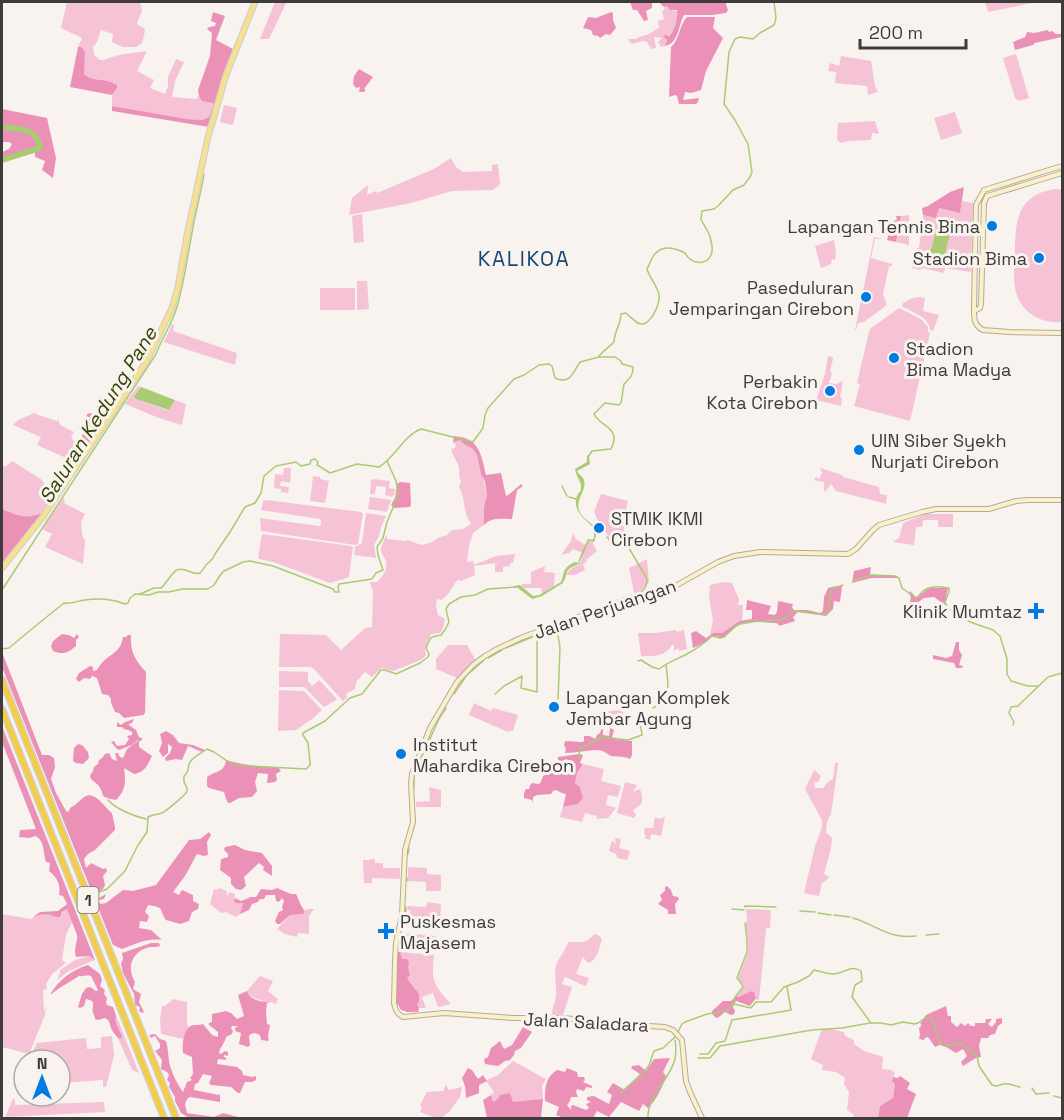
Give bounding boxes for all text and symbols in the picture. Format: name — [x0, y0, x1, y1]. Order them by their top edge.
scale bar — [860, 12, 966, 50]
text: 200 m — [869, 21, 923, 44]
place label: Lapangan Tennis Bima — [788, 215, 980, 238]
marker: Lapangan Tennis Bima — [985, 219, 999, 233]
district label: KALIKOA — [478, 245, 570, 272]
place label: Stadion Bima — [913, 247, 1027, 270]
marker: Stadion Bima — [1032, 251, 1046, 265]
place label: Paseduluran Jemparingan Cirebon — [669, 276, 854, 320]
marker: Paseduluran Jemparingan Cirebon — [859, 290, 873, 304]
water label: Saluran Kedung Pane — [33, 321, 164, 508]
place label: Stadion Bima Madya — [906, 337, 1011, 381]
marker: Stadion Bima Madya — [887, 351, 901, 365]
place label: Perbakin Kota Cirebon — [707, 370, 818, 414]
marker: Perbakin Kota Cirebon — [823, 384, 837, 398]
place label: UIN Siber Syekh Nurjati Cirebon — [871, 429, 1006, 473]
marker: UIN Siber Syekh Nurjati Cirebon — [852, 443, 866, 457]
place label: STMIK IKMI Cirebon — [611, 507, 703, 551]
marker: STMIK IKMI Cirebon — [592, 521, 606, 535]
street label: Jalan Perjuangan — [531, 574, 679, 644]
place label: Klinik Mumtaz — [903, 600, 1022, 623]
marker: Klinik Mumtaz — [1027, 602, 1045, 620]
place label: Lapangan Komplek Jembar Agung — [566, 686, 731, 730]
marker: Lapangan Komplek Jembar Agung — [547, 700, 561, 714]
place label: Institut Mahardika Cirebon — [413, 733, 574, 777]
marker: Institut Mahardika Cirebon — [394, 747, 408, 761]
road number: 1 — [78, 887, 98, 913]
place label: Puskesmas Majasem — [400, 910, 496, 954]
marker: Puskesmas Majasem — [377, 922, 395, 940]
street label: Jalan Saladara — [523, 1007, 649, 1037]
north arrow — [12, 1048, 72, 1108]
text: N — [37, 1053, 47, 1074]

